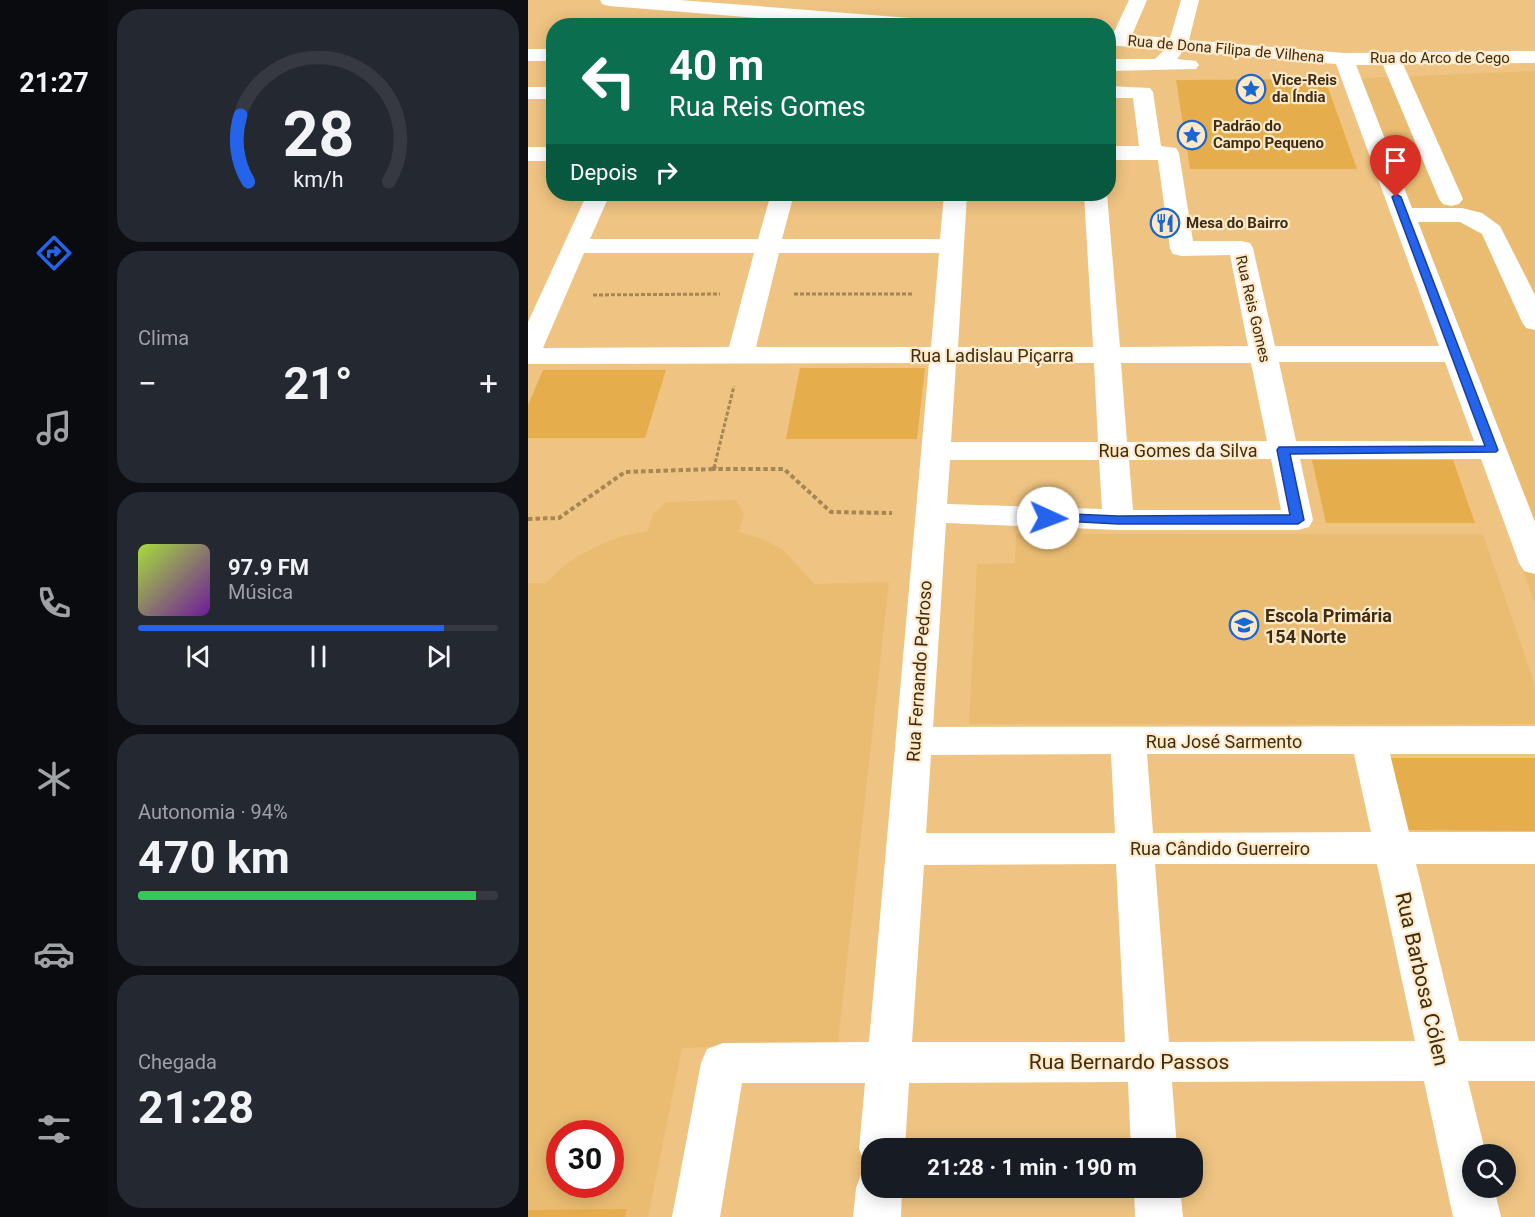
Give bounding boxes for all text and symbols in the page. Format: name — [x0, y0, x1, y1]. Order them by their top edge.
street label: Rua de Dona Filipa de Vilhena — [1127, 31, 1325, 67]
text: 40 m — [669, 41, 764, 90]
icon: left — [570, 42, 648, 120]
street label: Rua do Arco de Cego — [1370, 49, 1510, 67]
text: 21:27 — [19, 67, 89, 99]
place label: Vice-Reis da Índia — [1272, 71, 1337, 106]
place icon: Vice-Reis da Índia — [1235, 73, 1267, 105]
text: Rua Reis Gomes — [669, 91, 866, 123]
text: 28 — [282, 98, 354, 171]
place label: Padrão do Campo Pequeno — [1213, 117, 1324, 152]
place icon: Padrão do Campo Pequeno — [1176, 119, 1208, 151]
pin — [1370, 135, 1421, 197]
icon: arrive — [1379, 144, 1412, 177]
icon: right — [650, 156, 683, 189]
text: Depois — [570, 160, 638, 185]
text: km/h — [293, 168, 343, 193]
restaurant icon: Mesa do Bairro — [1149, 207, 1181, 239]
place label: Mesa do Bairro — [1186, 214, 1288, 232]
icon: directions — [33, 232, 75, 274]
street label: Rua Reis Gomes — [1232, 254, 1274, 364]
text: Clima — [138, 326, 189, 350]
street label: Rua Ladislau Piçarra — [910, 345, 1074, 366]
text: 21° — [283, 357, 353, 410]
text: − — [138, 364, 157, 403]
text: + — [479, 364, 498, 403]
icon: music — [33, 407, 75, 449]
street label: Rua Gomes da Silva — [1098, 440, 1258, 461]
position arrow — [1016, 486, 1080, 550]
text: 97.9 FM — [228, 555, 309, 580]
text: Música — [228, 580, 293, 604]
street label: Rua Fernando Pedroso — [902, 580, 936, 762]
icon: phone — [33, 582, 75, 624]
place label: Escola Primária 154 Norte — [1265, 605, 1392, 647]
school or university icon: Escola Primária 154 Norte — [1228, 609, 1260, 641]
icon: previous — [182, 640, 215, 673]
icon: pause — [302, 640, 335, 673]
icon: next — [422, 640, 455, 673]
street label: Rua José Sarmento — [1146, 731, 1302, 752]
icon: climate — [33, 758, 75, 800]
text: Autonomia · 94% — [138, 800, 288, 824]
text: 470 km — [138, 831, 290, 884]
street label: Rua Cândido Guerreiro — [1130, 838, 1310, 859]
street label: Rua Barbosa Cólen — [1390, 890, 1454, 1068]
icon: car — [33, 933, 75, 975]
text: Chegada — [138, 1050, 217, 1074]
street label: Rua Bernardo Passos — [1029, 1050, 1229, 1074]
text: 21:28 — [138, 1081, 254, 1134]
icon: filters — [33, 1108, 75, 1150]
speed limit sign: 30 — [546, 1120, 624, 1198]
map controls — [1462, 1144, 1516, 1198]
button: search — [1462, 1144, 1516, 1198]
text: 21:28 · 1 min · 190 m — [927, 1155, 1137, 1180]

